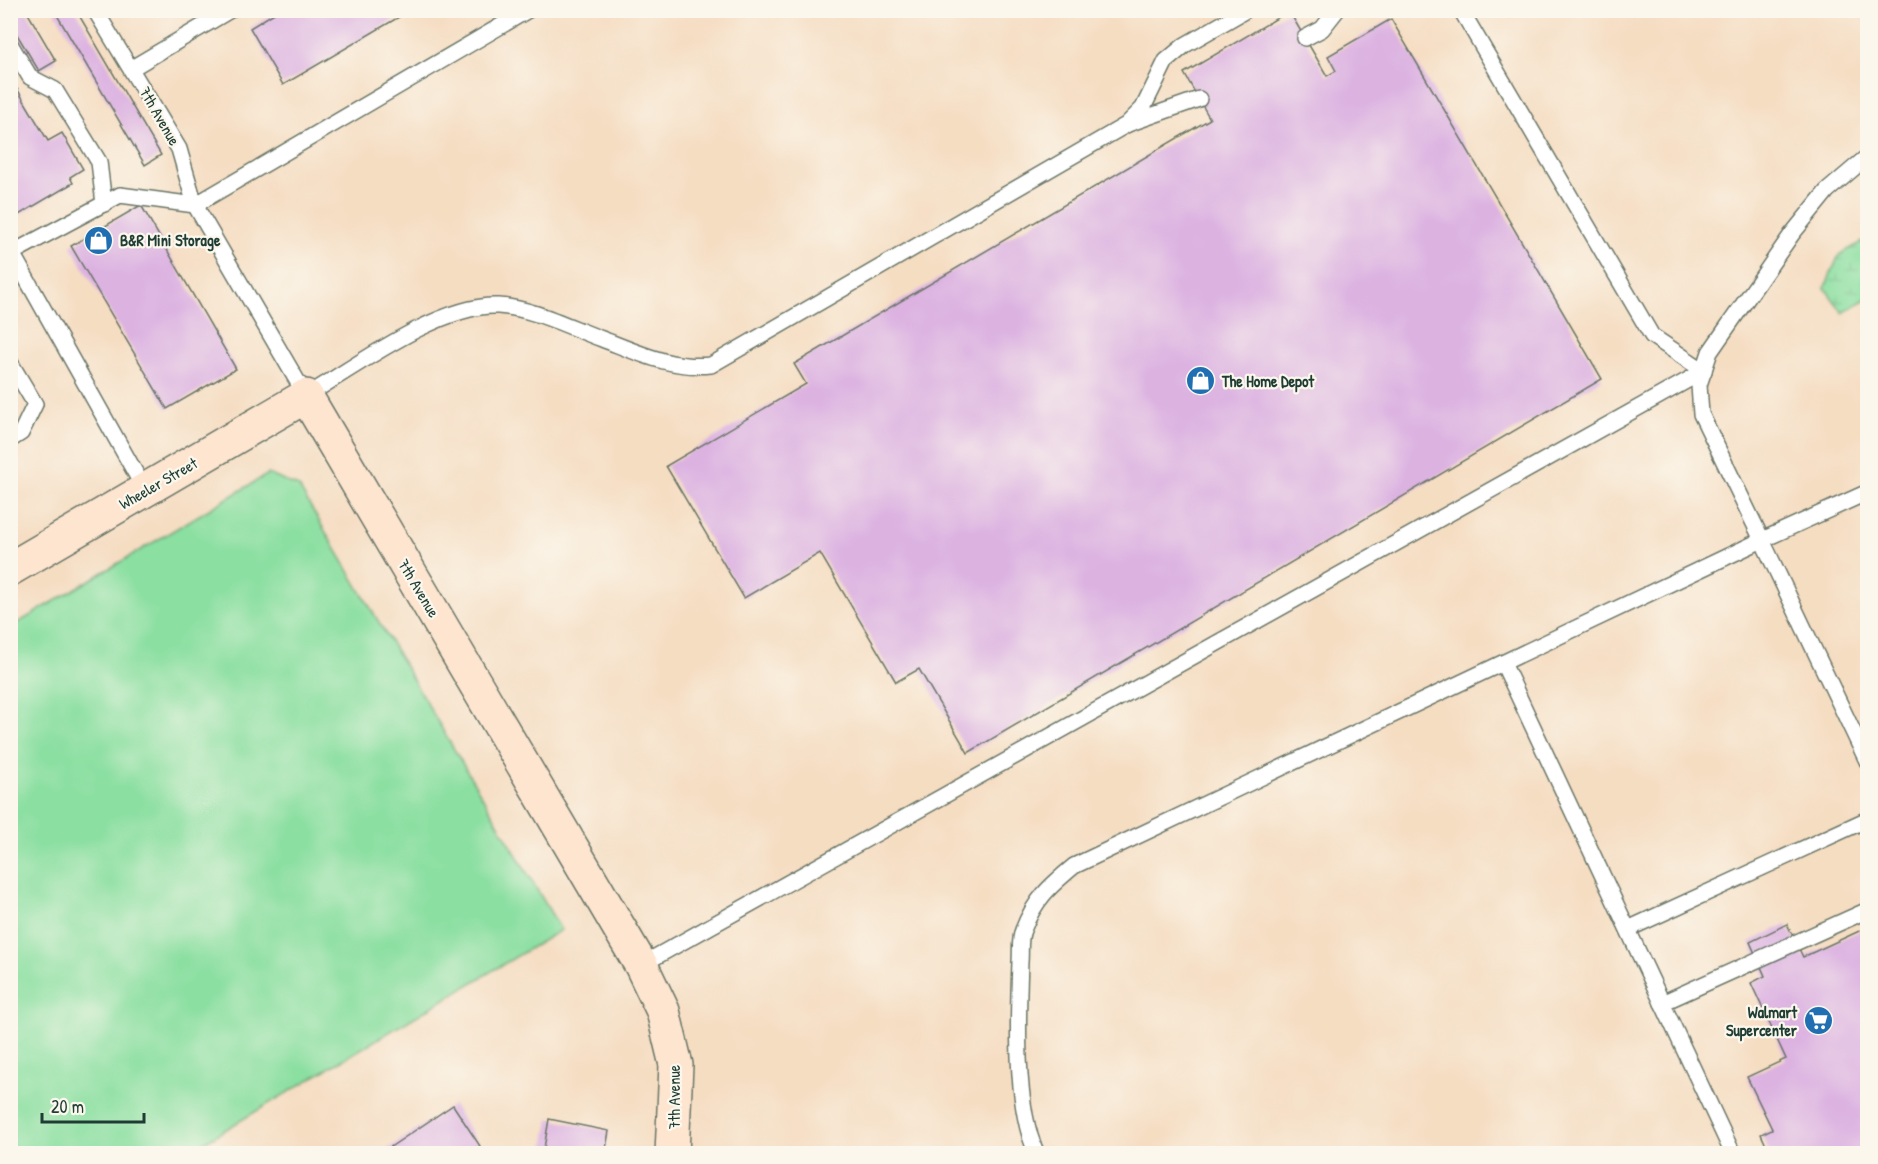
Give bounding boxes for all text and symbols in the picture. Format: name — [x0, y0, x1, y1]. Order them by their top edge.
street label: 7th Avenue — [134, 83, 186, 150]
shop icon: B&R Mini Storage — [83, 224, 115, 256]
place label: B&R Mini Storage — [120, 229, 221, 252]
shop icon: The Home Depot — [1185, 365, 1217, 397]
place label: The Home Depot — [1221, 370, 1314, 393]
street label: Wheeler Street — [115, 451, 202, 514]
street label: 7th Avenue — [393, 555, 445, 622]
place label: Walmart Supercenter — [1726, 1001, 1798, 1042]
supermarket icon: Walmart Supercenter — [1802, 1005, 1834, 1037]
street label: 7th Avenue — [663, 1064, 685, 1129]
scale bar — [42, 1086, 144, 1124]
text: 20 m — [51, 1094, 84, 1119]

